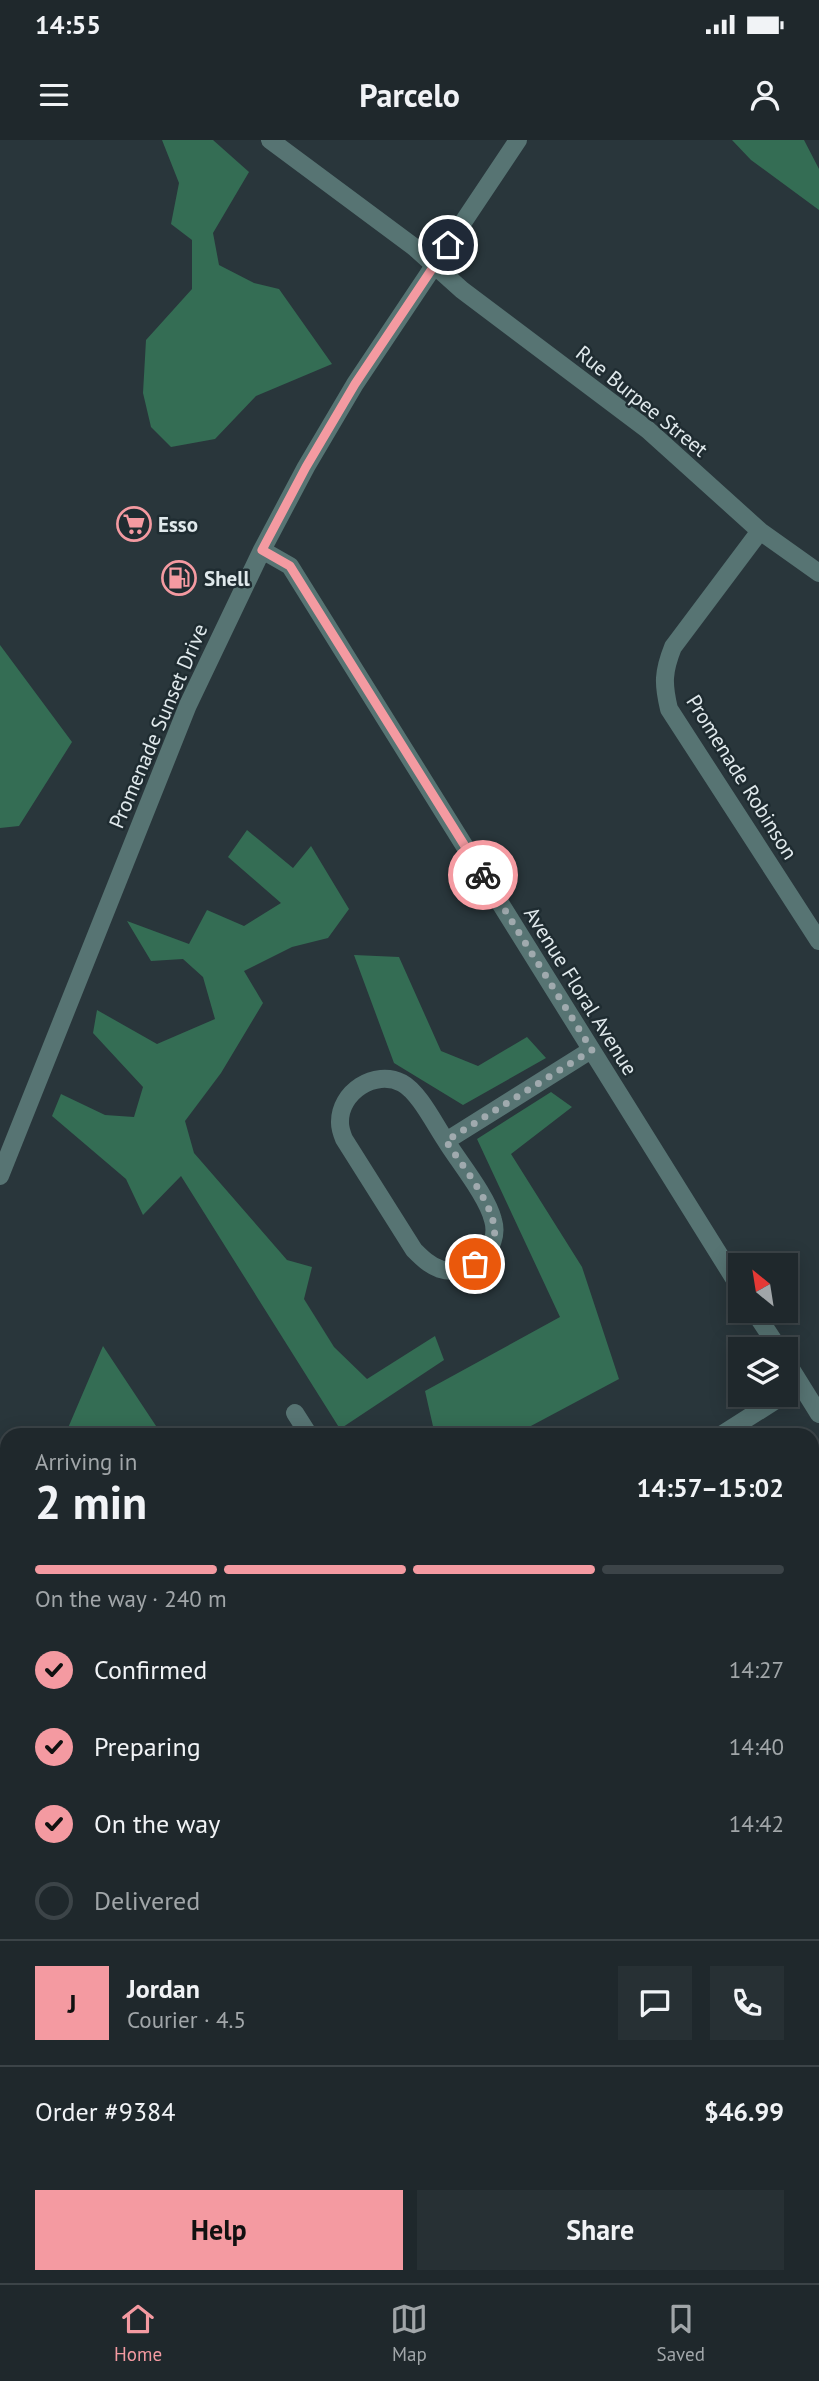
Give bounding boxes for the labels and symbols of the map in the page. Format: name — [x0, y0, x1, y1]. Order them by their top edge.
pin — [418, 215, 478, 275]
street label: Rue Burpee Street — [570, 339, 714, 463]
supermarket icon: Esso — [115, 505, 153, 543]
place label: Esso — [158, 511, 198, 538]
fuel station icon: Shell — [160, 559, 198, 597]
place label: Shell — [204, 565, 250, 592]
street label: Promenade Sunset Drive — [103, 620, 213, 832]
street label: Promenade Robinson — [680, 690, 804, 864]
courier — [448, 840, 518, 910]
street label: Avenue Floral Avenue — [518, 902, 644, 1080]
pin — [445, 1234, 505, 1294]
north arrow — [728, 1253, 798, 1323]

